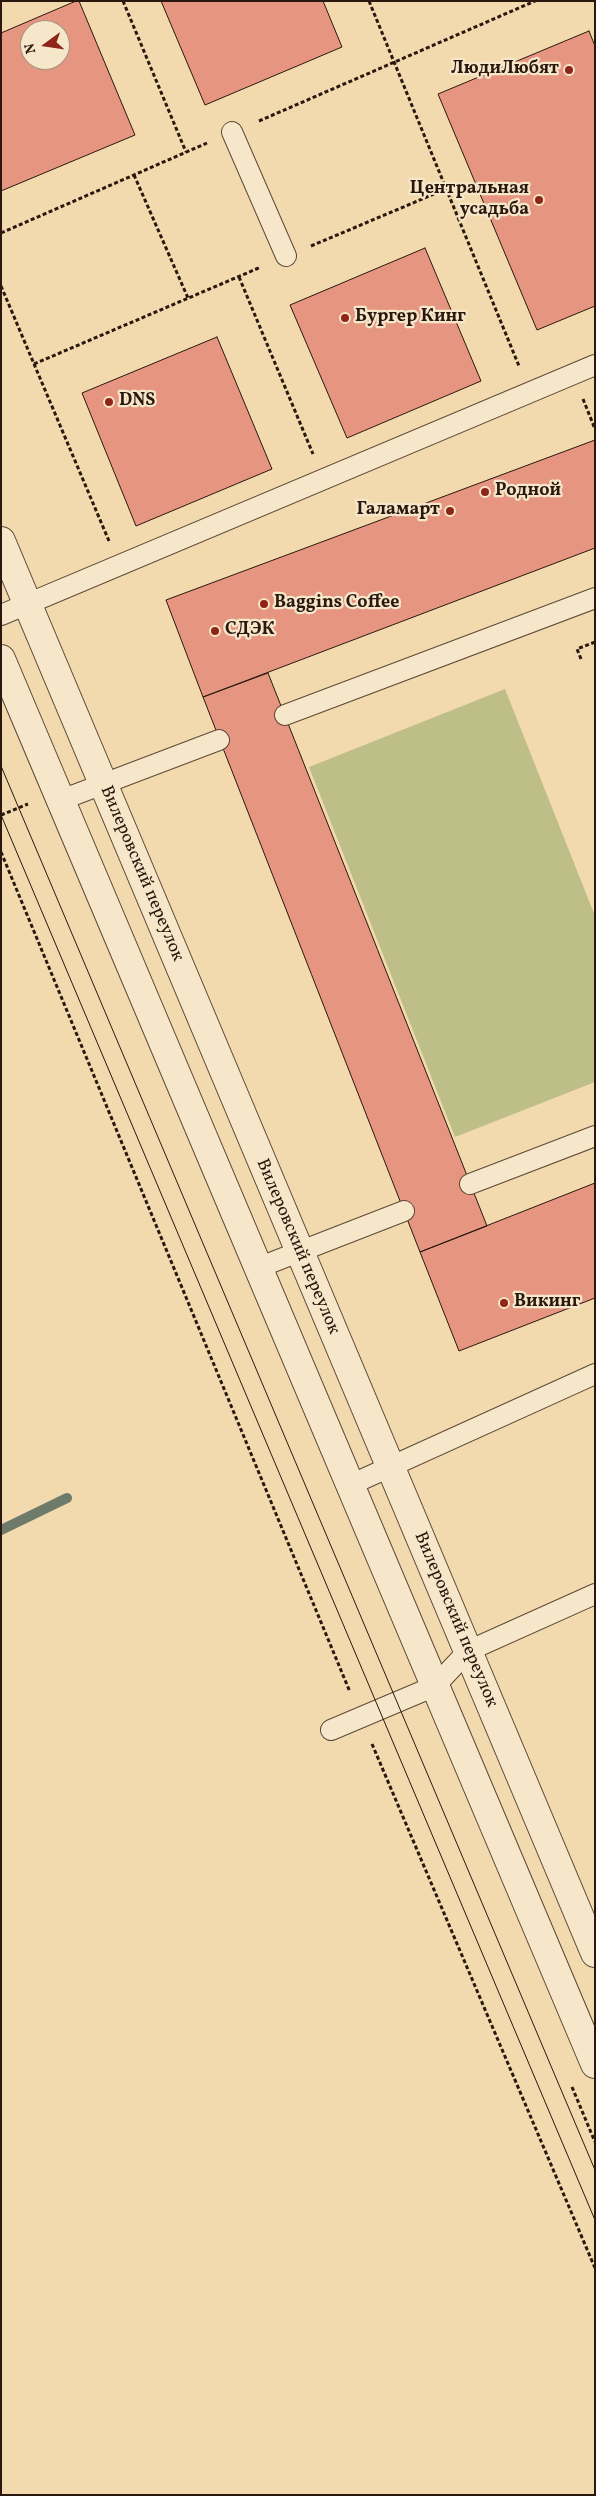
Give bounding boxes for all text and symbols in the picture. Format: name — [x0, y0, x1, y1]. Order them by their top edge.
north arrow — [20, 20, 70, 70]
text: N — [20, 41, 41, 56]
place label: ЛюдиЛюбят — [451, 59, 559, 81]
marker: ЛюдиЛюбят — [563, 64, 575, 76]
place label: Центральная усадьба — [410, 179, 529, 222]
marker: Центральная усадьба — [533, 194, 545, 206]
place label: Бургер Кинг — [355, 307, 466, 329]
marker: Бургер Кинг — [339, 312, 351, 324]
place label: DNS — [119, 391, 155, 413]
marker: DNS — [103, 396, 115, 408]
place label: Родной — [495, 481, 561, 503]
marker: Родной — [479, 486, 491, 498]
place label: Галамарт — [356, 500, 440, 522]
marker: Галамарт — [444, 505, 456, 517]
place label: Baggins Coffee — [274, 593, 399, 615]
marker: Baggins Coffee — [258, 598, 270, 610]
place label: СДЭК — [225, 620, 275, 642]
marker: СДЭК — [209, 625, 221, 637]
street label: Вилеровский переулок — [94, 783, 188, 965]
street label: Вилеровский переулок — [250, 1156, 344, 1338]
place label: Викинг — [514, 1292, 580, 1314]
marker: Викинг — [498, 1297, 510, 1309]
street label: Вилеровский переулок — [408, 1529, 502, 1711]

